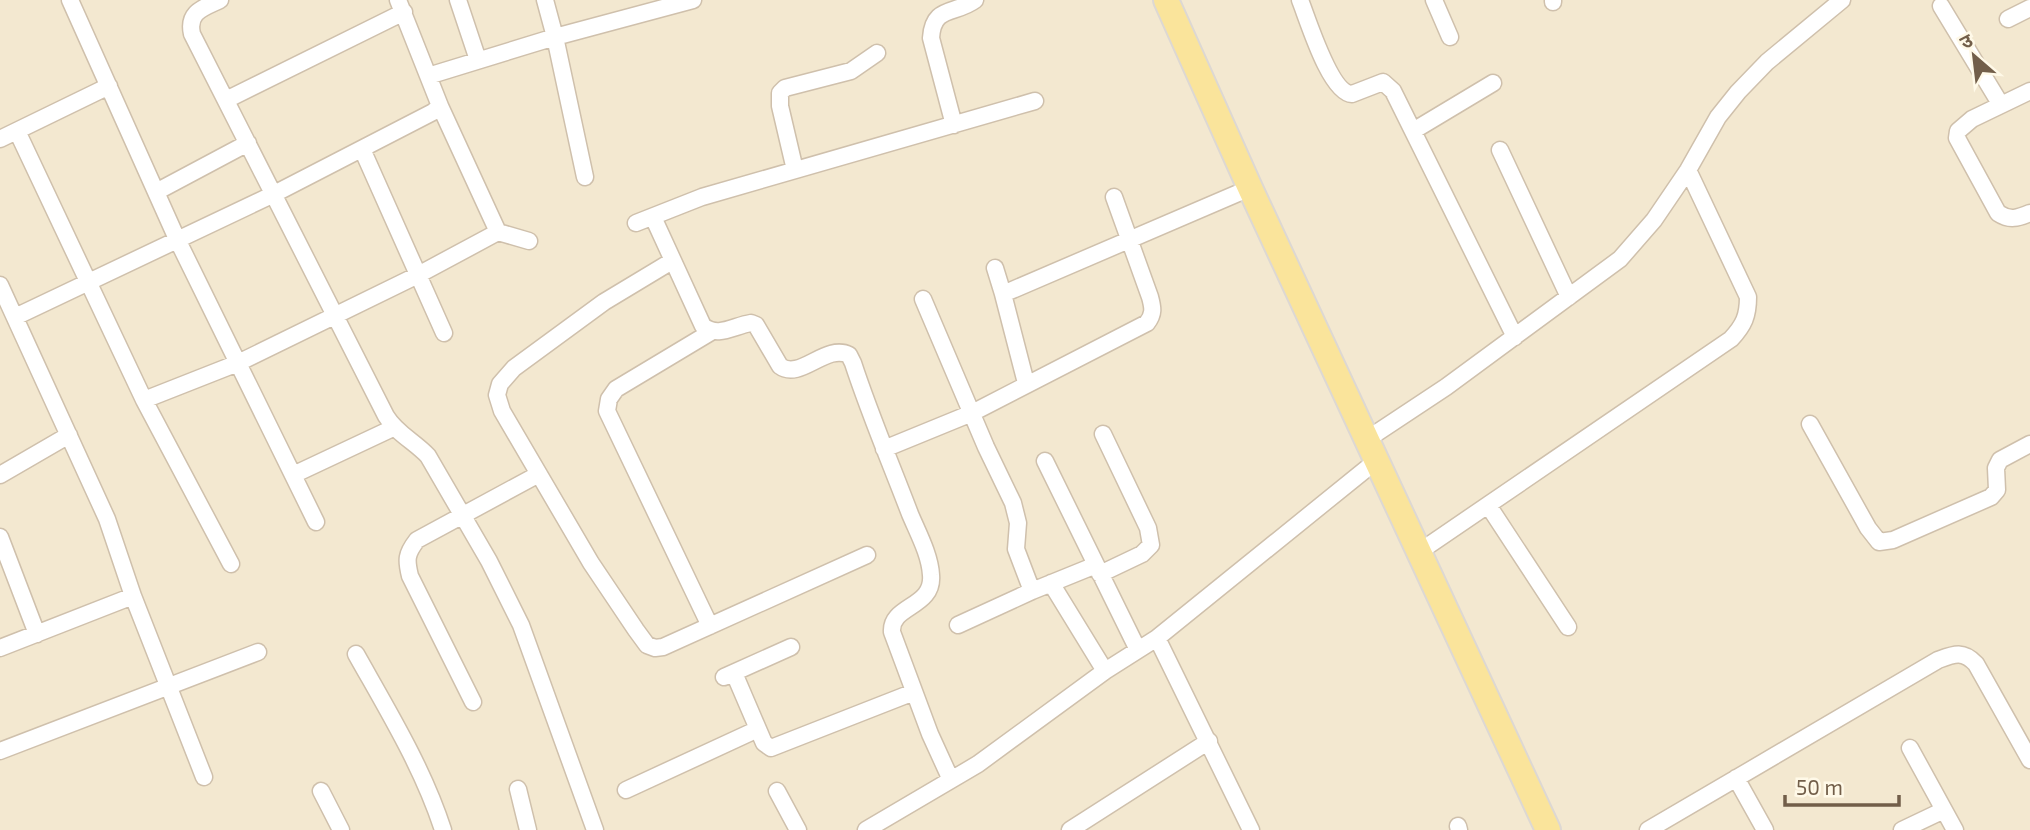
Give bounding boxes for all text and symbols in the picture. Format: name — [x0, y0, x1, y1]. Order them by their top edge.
north arrow — [1939, 21, 2009, 91]
text: उ — [1955, 27, 1977, 53]
scale bar — [1785, 764, 1899, 808]
text: 50 m — [1796, 774, 1843, 799]

